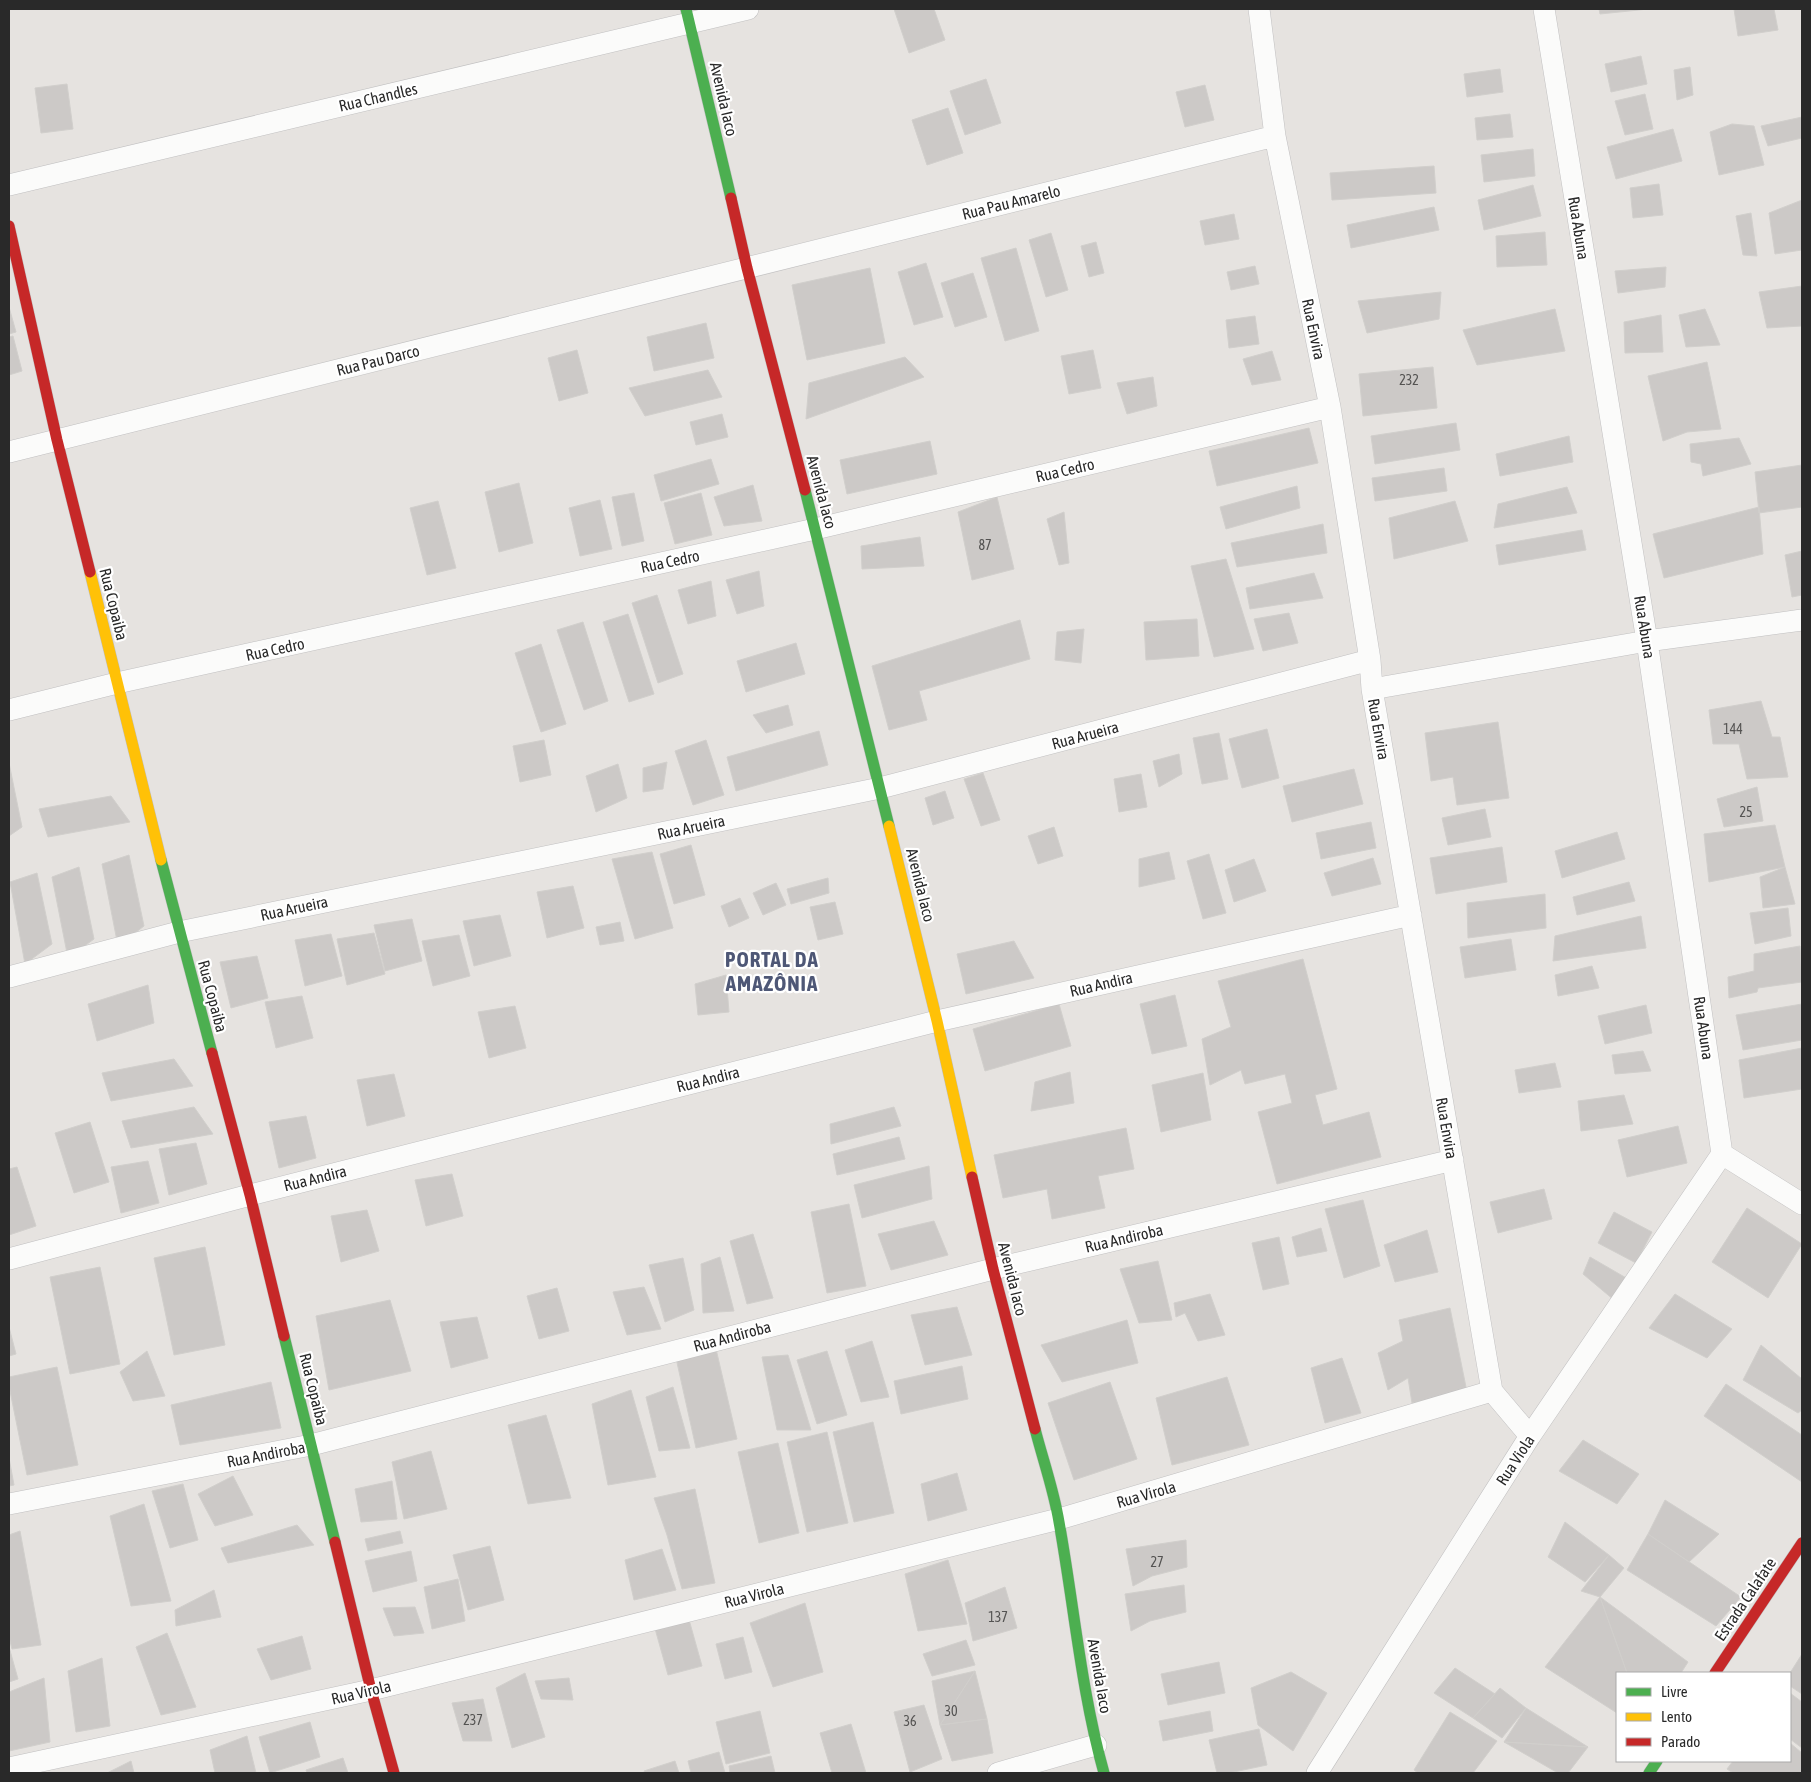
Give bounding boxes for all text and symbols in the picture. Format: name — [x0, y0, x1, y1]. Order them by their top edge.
street label: Avenida Iaco — [707, 60, 741, 138]
street label: Rua Chandles — [337, 79, 419, 115]
street label: Rua Pau Amarelo — [960, 181, 1062, 223]
street label: Rua Abuna — [1565, 195, 1593, 261]
street label: Rua Envira — [1299, 297, 1329, 361]
street label: Rua Pau Darco — [335, 341, 421, 379]
house number: 232 — [1399, 372, 1419, 388]
street label: Avenida Iaco — [804, 453, 840, 531]
street label: Rua Cedro — [1034, 455, 1096, 485]
house number: 87 — [978, 537, 992, 553]
street label: Rua Cedro — [639, 546, 701, 576]
street label: Rua Copaiba — [95, 566, 132, 642]
street label: Rua Abuna — [1631, 594, 1659, 660]
street label: Rua Cedro — [244, 634, 306, 664]
street label: Rua Envira — [1365, 697, 1393, 761]
street label: Rua Arueira — [1050, 717, 1120, 753]
house number: 144 — [1723, 721, 1743, 737]
house number: 25 — [1739, 804, 1753, 820]
street label: Rua Arueira — [656, 811, 726, 843]
street label: Avenida Iaco — [903, 846, 939, 924]
street label: Rua Arueira — [259, 892, 329, 924]
district label: PORTAL DA AMAZÔNIA — [725, 947, 819, 995]
street label: Rua Copaiba — [194, 958, 231, 1034]
street label: Rua Andira — [1068, 968, 1134, 1000]
street label: Rua Abuna — [1691, 995, 1717, 1061]
street label: Rua Andira — [675, 1063, 741, 1095]
street label: Rua Envira — [1433, 1096, 1461, 1160]
street label: Rua Andira — [282, 1162, 348, 1194]
street label: Rua Andiroba — [1083, 1220, 1165, 1256]
street label: Avenida Iaco — [995, 1240, 1031, 1318]
street label: Rua Andiroba — [691, 1317, 773, 1355]
street label: Rua Copaiba — [295, 1351, 332, 1427]
street label: Rua Viola — [1492, 1432, 1538, 1488]
street label: Rua Andiroba — [225, 1438, 307, 1470]
street label: Rua Virola — [1114, 1477, 1178, 1511]
house number: 27 — [1150, 1554, 1164, 1570]
street label: Estrada Calafate — [1711, 1554, 1779, 1644]
street label: Rua Virola — [722, 1579, 786, 1611]
house number: 137 — [988, 1609, 1008, 1625]
street label: Avenida Iaco — [1085, 1637, 1115, 1715]
legend — [1616, 1672, 1791, 1762]
street label: Rua Virola — [329, 1676, 393, 1708]
text: Livre — [1661, 1683, 1688, 1700]
house number: 30 — [944, 1703, 958, 1719]
text: Lento — [1661, 1708, 1692, 1725]
house number: 237 — [463, 1712, 483, 1728]
house number: 36 — [903, 1713, 917, 1729]
text: Parado — [1661, 1733, 1700, 1750]

